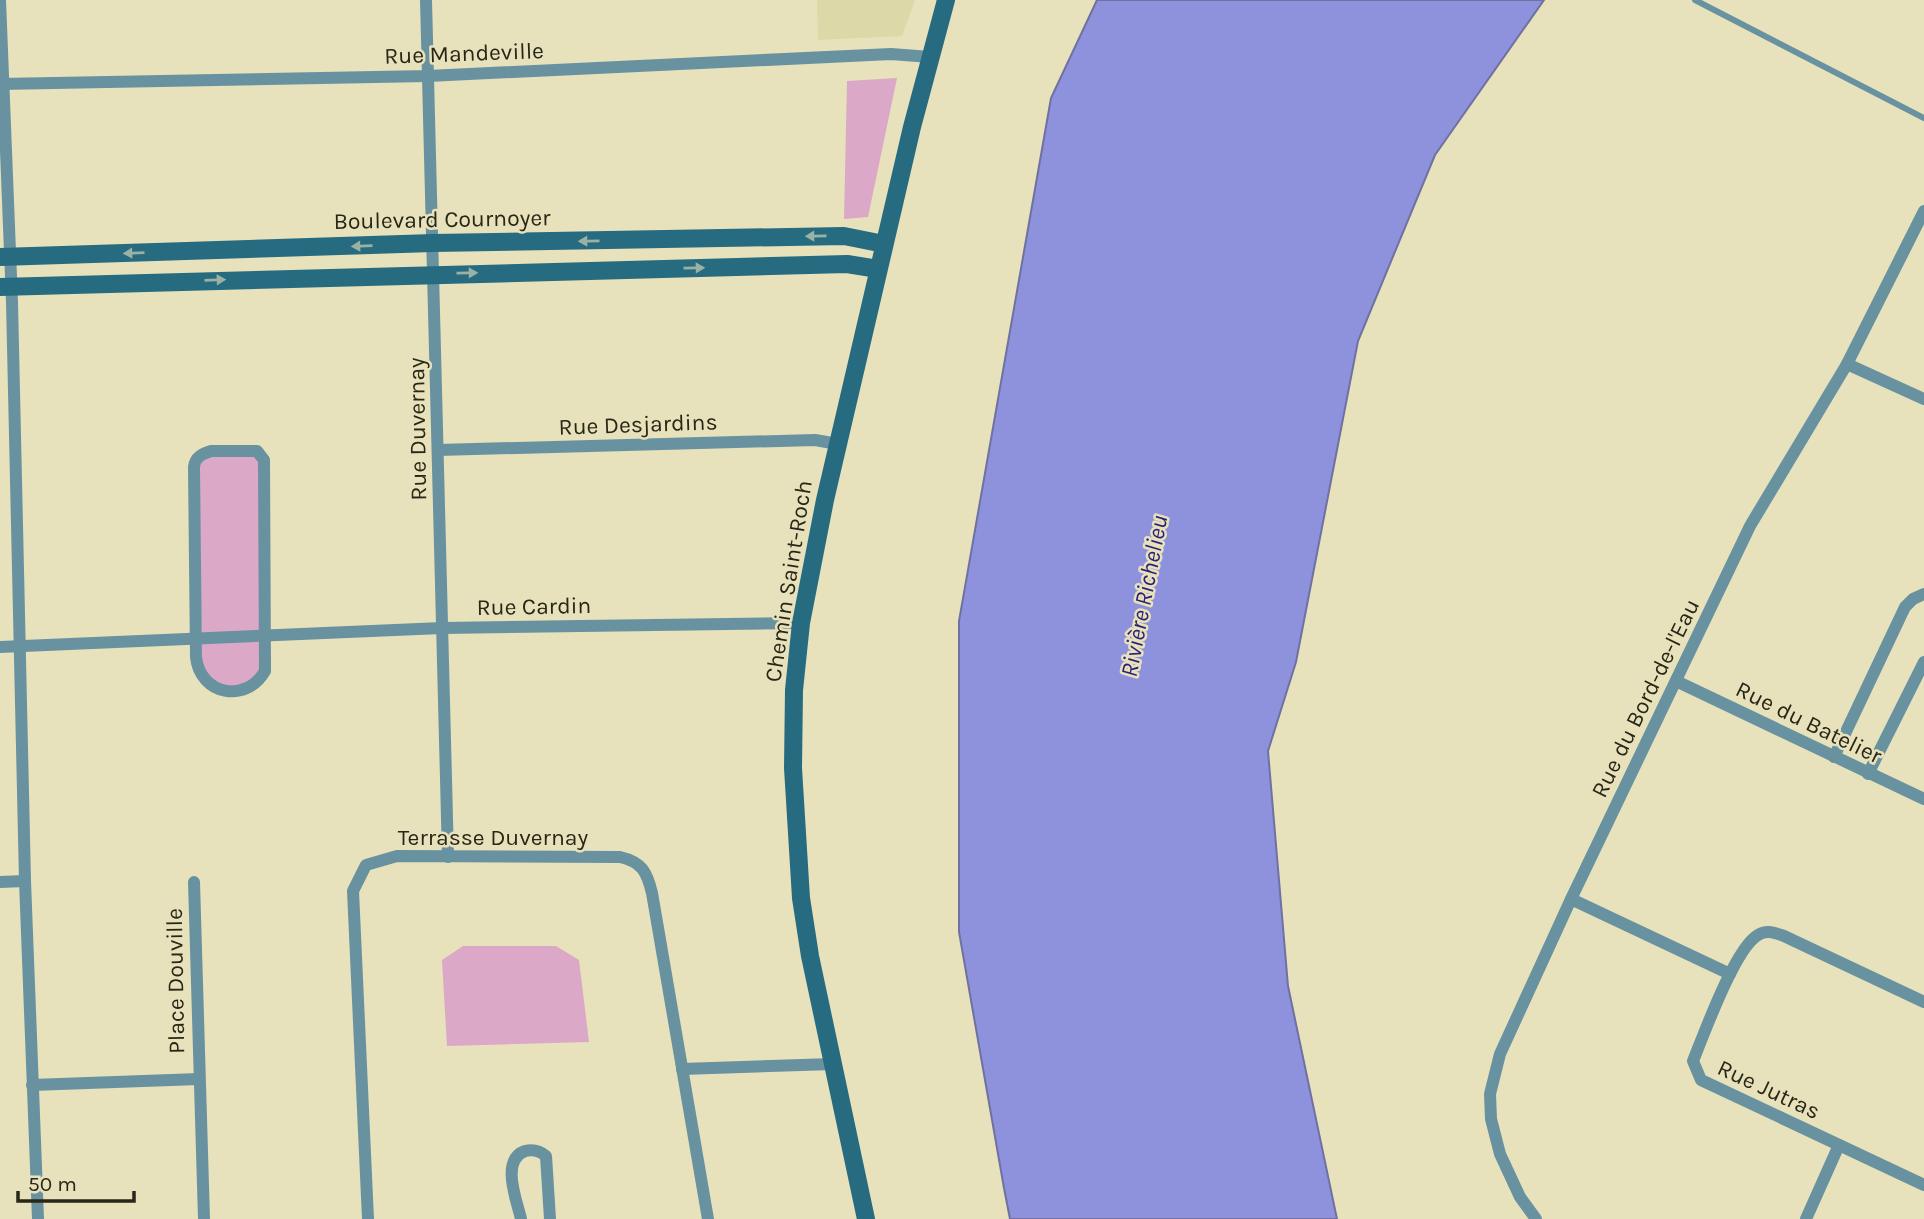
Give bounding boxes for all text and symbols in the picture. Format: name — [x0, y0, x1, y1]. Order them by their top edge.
street label: Rue Mandeville — [384, 37, 544, 70]
street label: Boulevard Cournoyer — [333, 204, 551, 235]
one-way arrow — [805, 231, 827, 242]
one-way arrow — [578, 235, 600, 246]
one-way arrow — [350, 240, 372, 251]
one-way arrow — [123, 247, 145, 258]
one-way arrow — [684, 262, 706, 274]
one-way arrow — [456, 267, 478, 279]
one-way arrow — [204, 274, 226, 286]
street label: Rue Duvernay — [403, 357, 432, 501]
street label: Rue Desjardins — [558, 408, 718, 441]
street label: Chemin Saint-Roch — [759, 478, 818, 684]
water label: Rivière Richelieu — [1115, 513, 1173, 679]
street label: Rue Cardin — [476, 592, 592, 621]
street label: Rue du Bord-de-l'Eau — [1586, 595, 1705, 802]
street label: Rue du Batelier — [1731, 675, 1887, 770]
street label: Terrasse Duvernay — [398, 824, 588, 851]
street label: Place Douville — [161, 908, 190, 1054]
street label: Rue Jutras — [1713, 1054, 1824, 1125]
scale bar — [18, 1160, 133, 1204]
text: 50 m — [28, 1172, 77, 1196]

